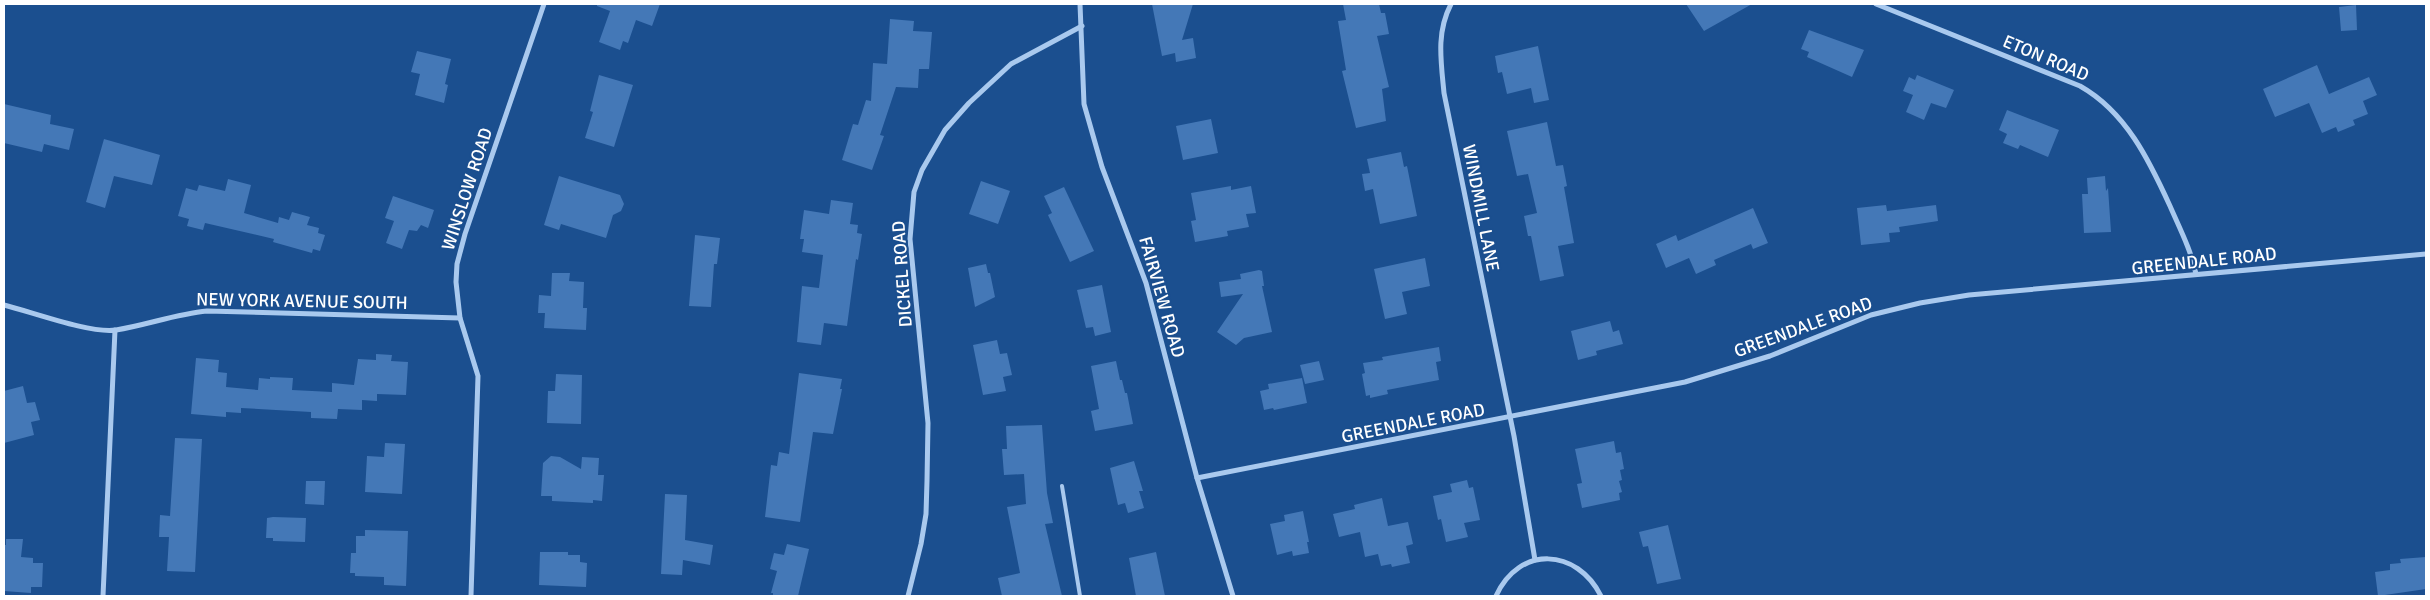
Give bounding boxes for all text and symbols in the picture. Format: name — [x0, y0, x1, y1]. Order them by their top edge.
street label: ETON ROAD — [2000, 30, 2092, 86]
street label: WINSLOW ROAD — [437, 125, 497, 253]
street label: WINDMILL LANE — [1458, 142, 1504, 274]
street label: DICKEL ROAD — [887, 220, 917, 328]
street label: FAIRVIEW ROAD — [1134, 234, 1190, 360]
street label: GREENDALE ROAD — [2130, 242, 2278, 280]
street label: NEW YORK AVENUE SOUTH — [196, 288, 408, 314]
street label: GREENDALE ROAD — [1731, 292, 1875, 362]
street label: GREENDALE ROAD — [1339, 398, 1487, 448]

